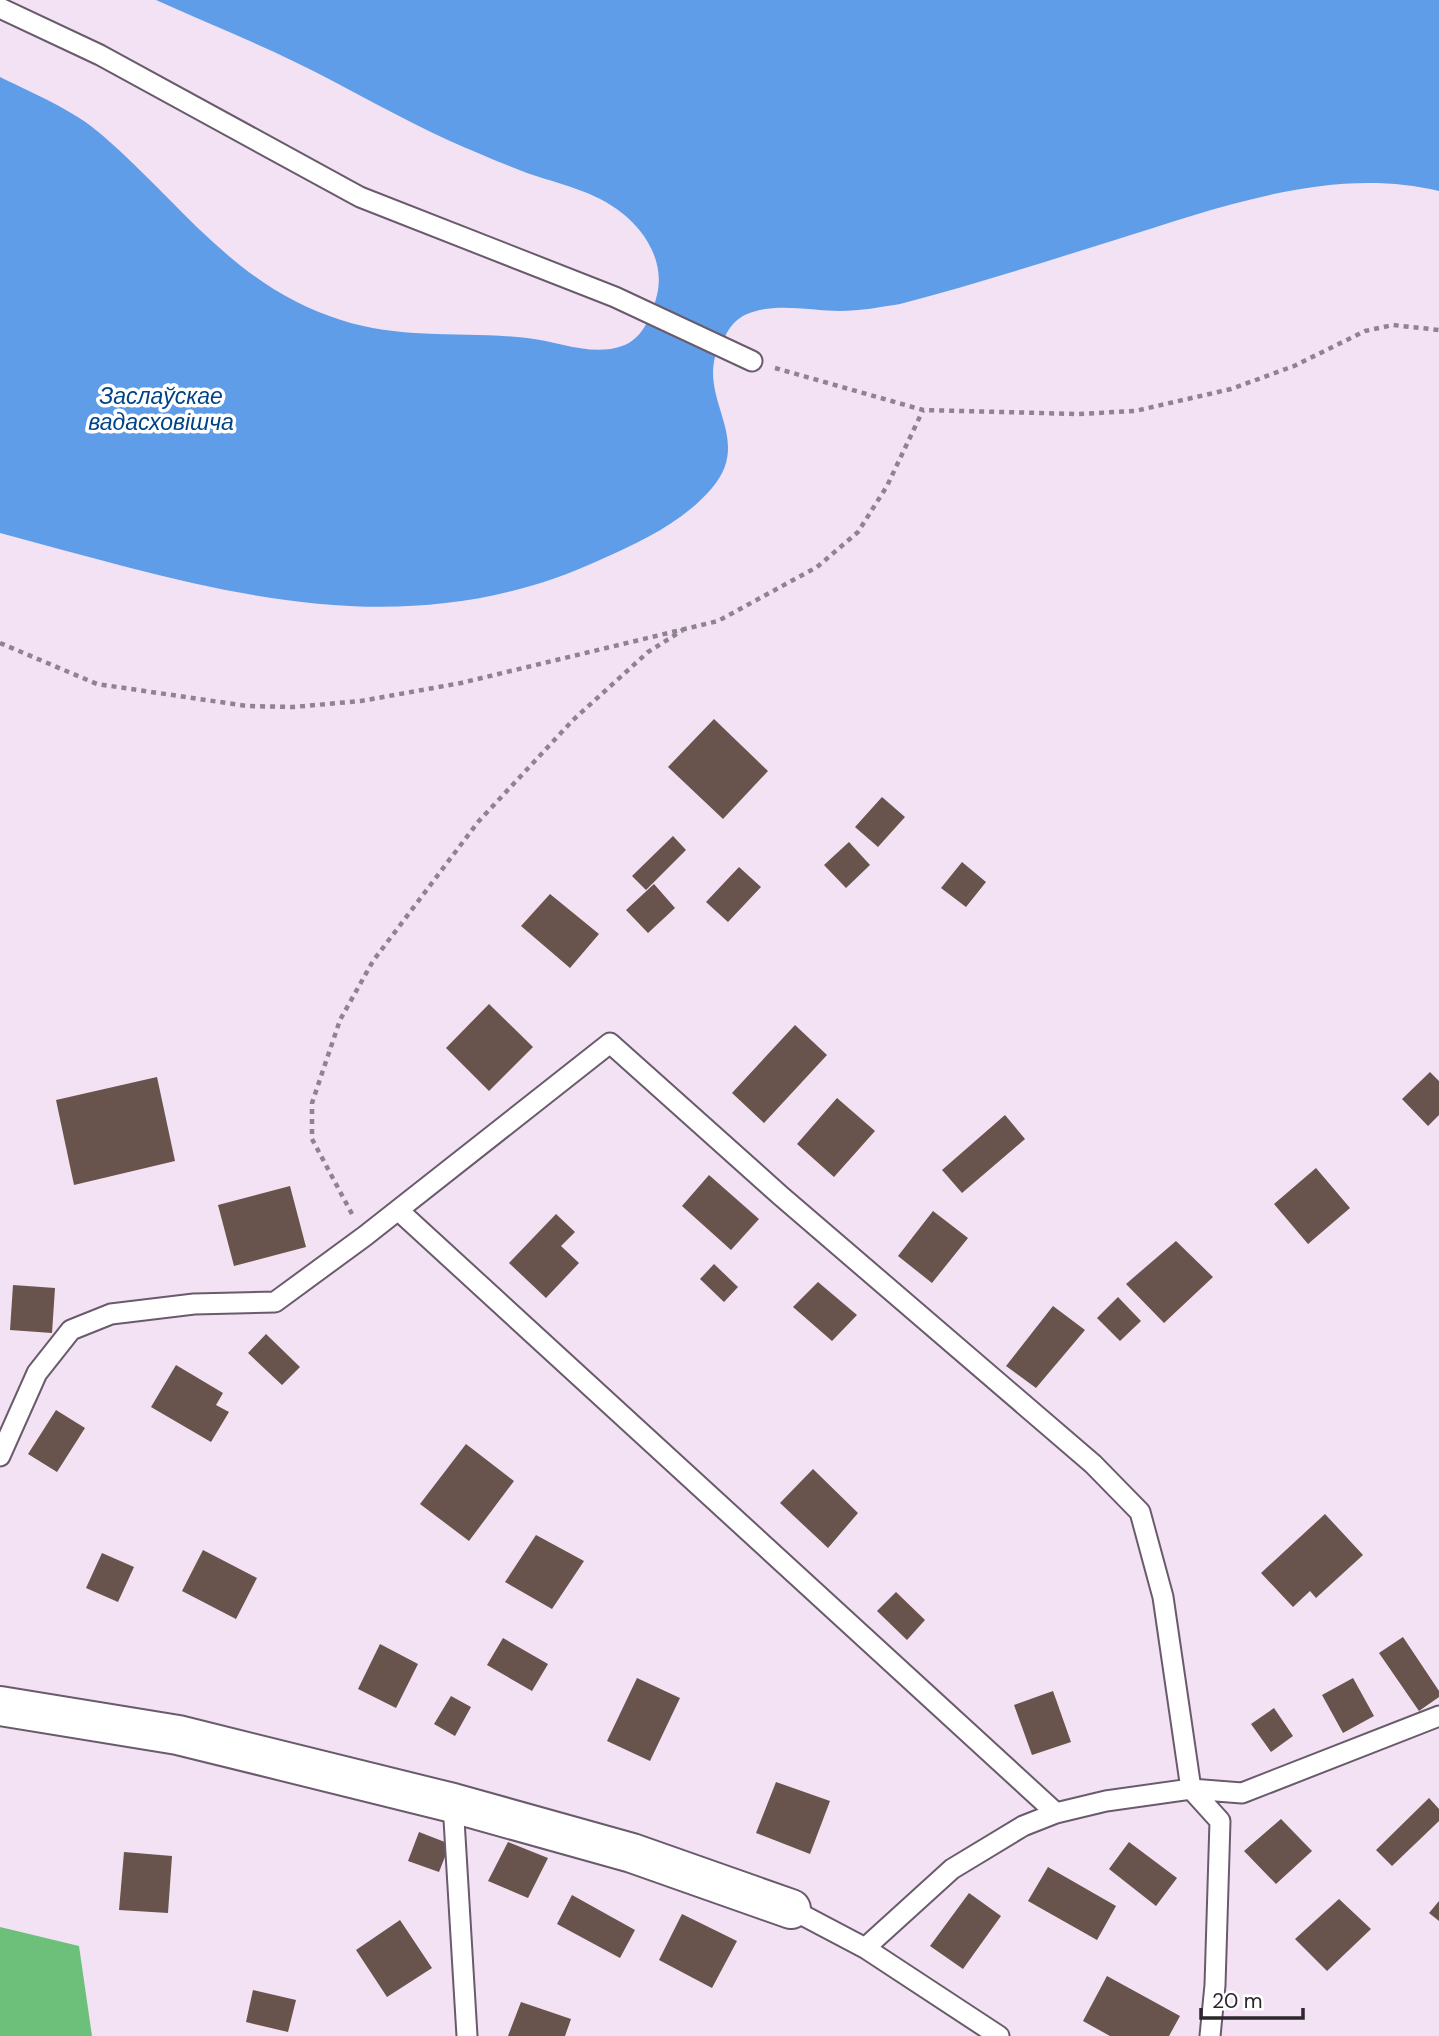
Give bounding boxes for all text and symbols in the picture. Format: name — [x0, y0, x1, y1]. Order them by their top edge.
water label: Заслаўскае вадасховішча — [88, 381, 234, 437]
scale bar — [1201, 1976, 1302, 2020]
text: 20 m — [1212, 1987, 1263, 2015]

